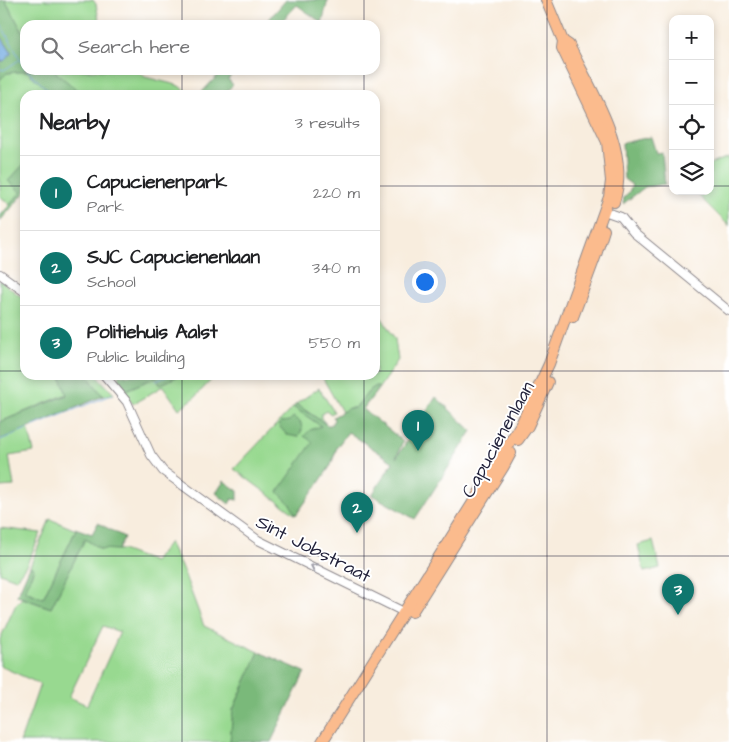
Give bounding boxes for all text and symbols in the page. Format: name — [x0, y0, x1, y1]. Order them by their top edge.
map controls — [669, 15, 714, 195]
button: + — [669, 15, 714, 60]
search box — [20, 20, 380, 75]
icon: search — [38, 34, 66, 62]
text: Search here — [78, 34, 190, 61]
button: − — [669, 60, 714, 105]
button: locate — [669, 105, 714, 150]
text: Nearby — [40, 108, 110, 137]
text: 3 results — [295, 112, 360, 134]
button: layers — [669, 150, 714, 195]
text: Capucienenpark — [87, 169, 227, 196]
text: 1 — [55, 182, 57, 204]
text: 220 m — [313, 182, 360, 204]
text: Park — [87, 196, 124, 218]
text: SJC Capucienenlaan — [87, 244, 260, 271]
text: 2 — [51, 257, 61, 279]
text: 340 m — [312, 257, 360, 279]
your location — [412, 269, 438, 295]
text: School — [87, 271, 136, 293]
text: Politiehuis Aalst — [87, 319, 218, 346]
text: 3 — [52, 332, 60, 354]
text: 550 m — [308, 332, 360, 354]
text: Public building — [87, 346, 185, 368]
street label: Capucienenlaan — [455, 376, 542, 503]
pin: 1 — [402, 410, 434, 451]
pin: 2 — [341, 492, 373, 533]
street label: Sint Jobstraat — [251, 509, 376, 590]
one-way arrow — [310, 563, 319, 573]
pin: 3 — [662, 574, 694, 615]

